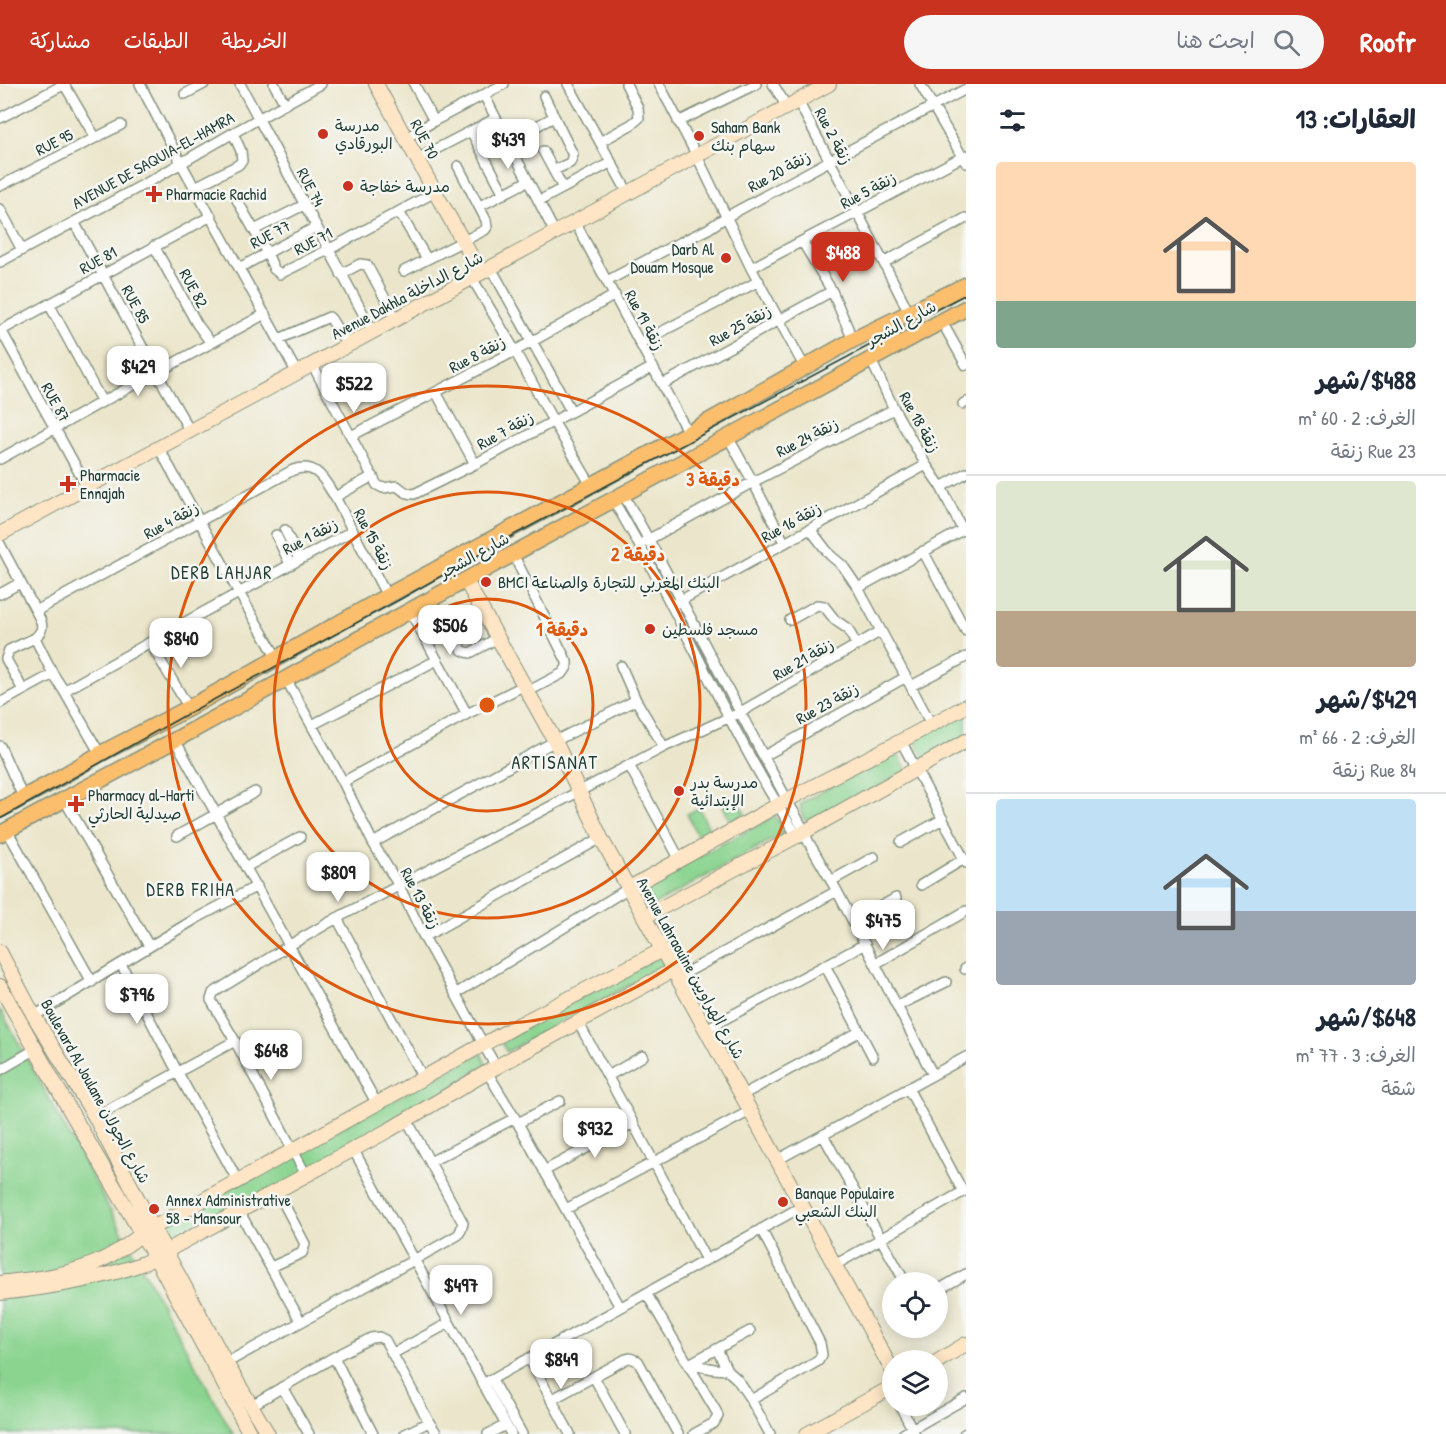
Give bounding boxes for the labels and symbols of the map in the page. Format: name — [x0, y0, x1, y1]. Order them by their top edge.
street label: Rue 2 زنقة — [810, 104, 858, 168]
street label: AVENUE DE SAQUIA-EL-HAMRA — [68, 106, 238, 214]
place label: مدرسة البورقادي — [335, 114, 393, 155]
street label: RUE 70 — [405, 115, 445, 163]
place label: Saham Bank سهام بنك — [711, 116, 781, 158]
pin: $439 — [472, 119, 544, 170]
street label: RUE 95 — [31, 123, 77, 161]
marker: مدرسة البورقادي — [316, 127, 330, 141]
marker: Saham Bank سهام بنك — [692, 129, 706, 143]
street label: Rue 20 زنقة — [744, 145, 814, 197]
street label: RUE 74 — [292, 164, 330, 210]
street label: Rue 5 زنقة — [836, 166, 900, 214]
place label: مدرسة خفاجة — [360, 175, 450, 197]
marker: مدرسة خفاجة — [341, 179, 355, 193]
place label: Pharmacie Rachid — [166, 183, 266, 205]
marker: Pharmacie Rachid — [147, 187, 161, 201]
street label: RUE 77 — [246, 214, 294, 254]
street label: RUE 71 — [290, 222, 336, 260]
pin: $488 — [807, 232, 879, 283]
place label: Darb Al Douam Mosque — [630, 238, 715, 278]
street label: RUE 81 — [75, 241, 121, 279]
street label: Avenue Dakhla شارع الداخلة — [327, 246, 487, 345]
marker: Darb Al Douam Mosque — [719, 251, 733, 265]
street label: RUE 82 — [174, 265, 214, 312]
street label: RUE 85 — [117, 281, 156, 327]
street label: Rue 19 زنقة — [620, 286, 670, 354]
street label: شارع الشجر — [860, 295, 940, 353]
street label: Rue 25 زنقة — [705, 299, 775, 351]
street label: Rue 8 زنقة — [445, 330, 509, 378]
pin: $429 — [102, 346, 174, 397]
pin: $522 — [318, 363, 390, 414]
street label: RUE 87 — [36, 378, 76, 426]
street label: Rue 18 زنقة — [894, 388, 946, 456]
street label: Rue 7 زنقة — [473, 405, 537, 455]
street label: Rue 24 زنقة — [772, 412, 842, 462]
place label: Pharmacie Ennajah — [80, 464, 141, 504]
text: 3 دقيقة — [686, 467, 740, 492]
marker: Pharmacie Ennajah — [61, 477, 75, 491]
street label: Rue 4 زنقة — [140, 496, 202, 544]
street label: Rue 16 زنقة — [757, 496, 825, 548]
street label: Rue 15 زنقة — [349, 505, 399, 573]
street label: Rue 1 زنقة — [279, 512, 341, 560]
street label: شارع الشجر — [433, 527, 513, 585]
text: 2 دقيقة — [611, 542, 665, 567]
district label: DERB LAHJAR — [171, 560, 273, 585]
place label: BMCI البنك المغربي للتجارة والصناعة — [498, 571, 720, 597]
marker: BMCI البنك المغربي للتجارة والصناعة — [479, 575, 493, 589]
pin: $506 — [414, 605, 486, 656]
text: 1 دقيقة — [536, 617, 588, 642]
pin: $840 — [145, 618, 217, 669]
place label: مسجد فلسطين — [662, 618, 758, 640]
marker: مسجد فلسطين — [643, 622, 657, 636]
street label: Rue 21 زنقة — [769, 633, 837, 685]
street label: Rue 23 زنقة — [792, 677, 862, 729]
centre of rings — [477, 695, 497, 715]
district label: ARTISANAT — [512, 750, 598, 775]
place label: مدرسة بدر الإبتدائية — [689, 771, 758, 811]
place label: Pharmacy al-Harti صيدلية الحارثي — [88, 784, 195, 828]
marker: مدرسة بدر الإبتدائية — [672, 784, 686, 798]
marker: Pharmacy al-Harti صيدلية الحارثي — [69, 797, 83, 811]
pin: $809 — [302, 852, 374, 903]
street label: Rue 13 زنقة — [396, 863, 446, 933]
street label: Avenue Lahraouine شارع الهراويين — [631, 873, 750, 1063]
district label: DERB FRIHA — [146, 877, 236, 902]
pin: $475 — [847, 900, 919, 951]
pin: $796 — [101, 974, 173, 1025]
street label: Boulevard Al Joulane شارع الجولان — [35, 995, 156, 1187]
pin: $648 — [235, 1030, 307, 1081]
pin: $932 — [559, 1108, 631, 1159]
place label: Banque Populaire البنك الشعبي — [795, 1182, 895, 1226]
place label: Annex Administrative 58 - Mansour — [166, 1189, 291, 1229]
marker: Banque Populaire البنك الشعبي — [776, 1195, 790, 1209]
marker: Annex Administrative 58 - Mansour — [147, 1202, 161, 1216]
pin: $497 — [425, 1265, 497, 1316]
pin: $849 — [525, 1339, 597, 1390]

